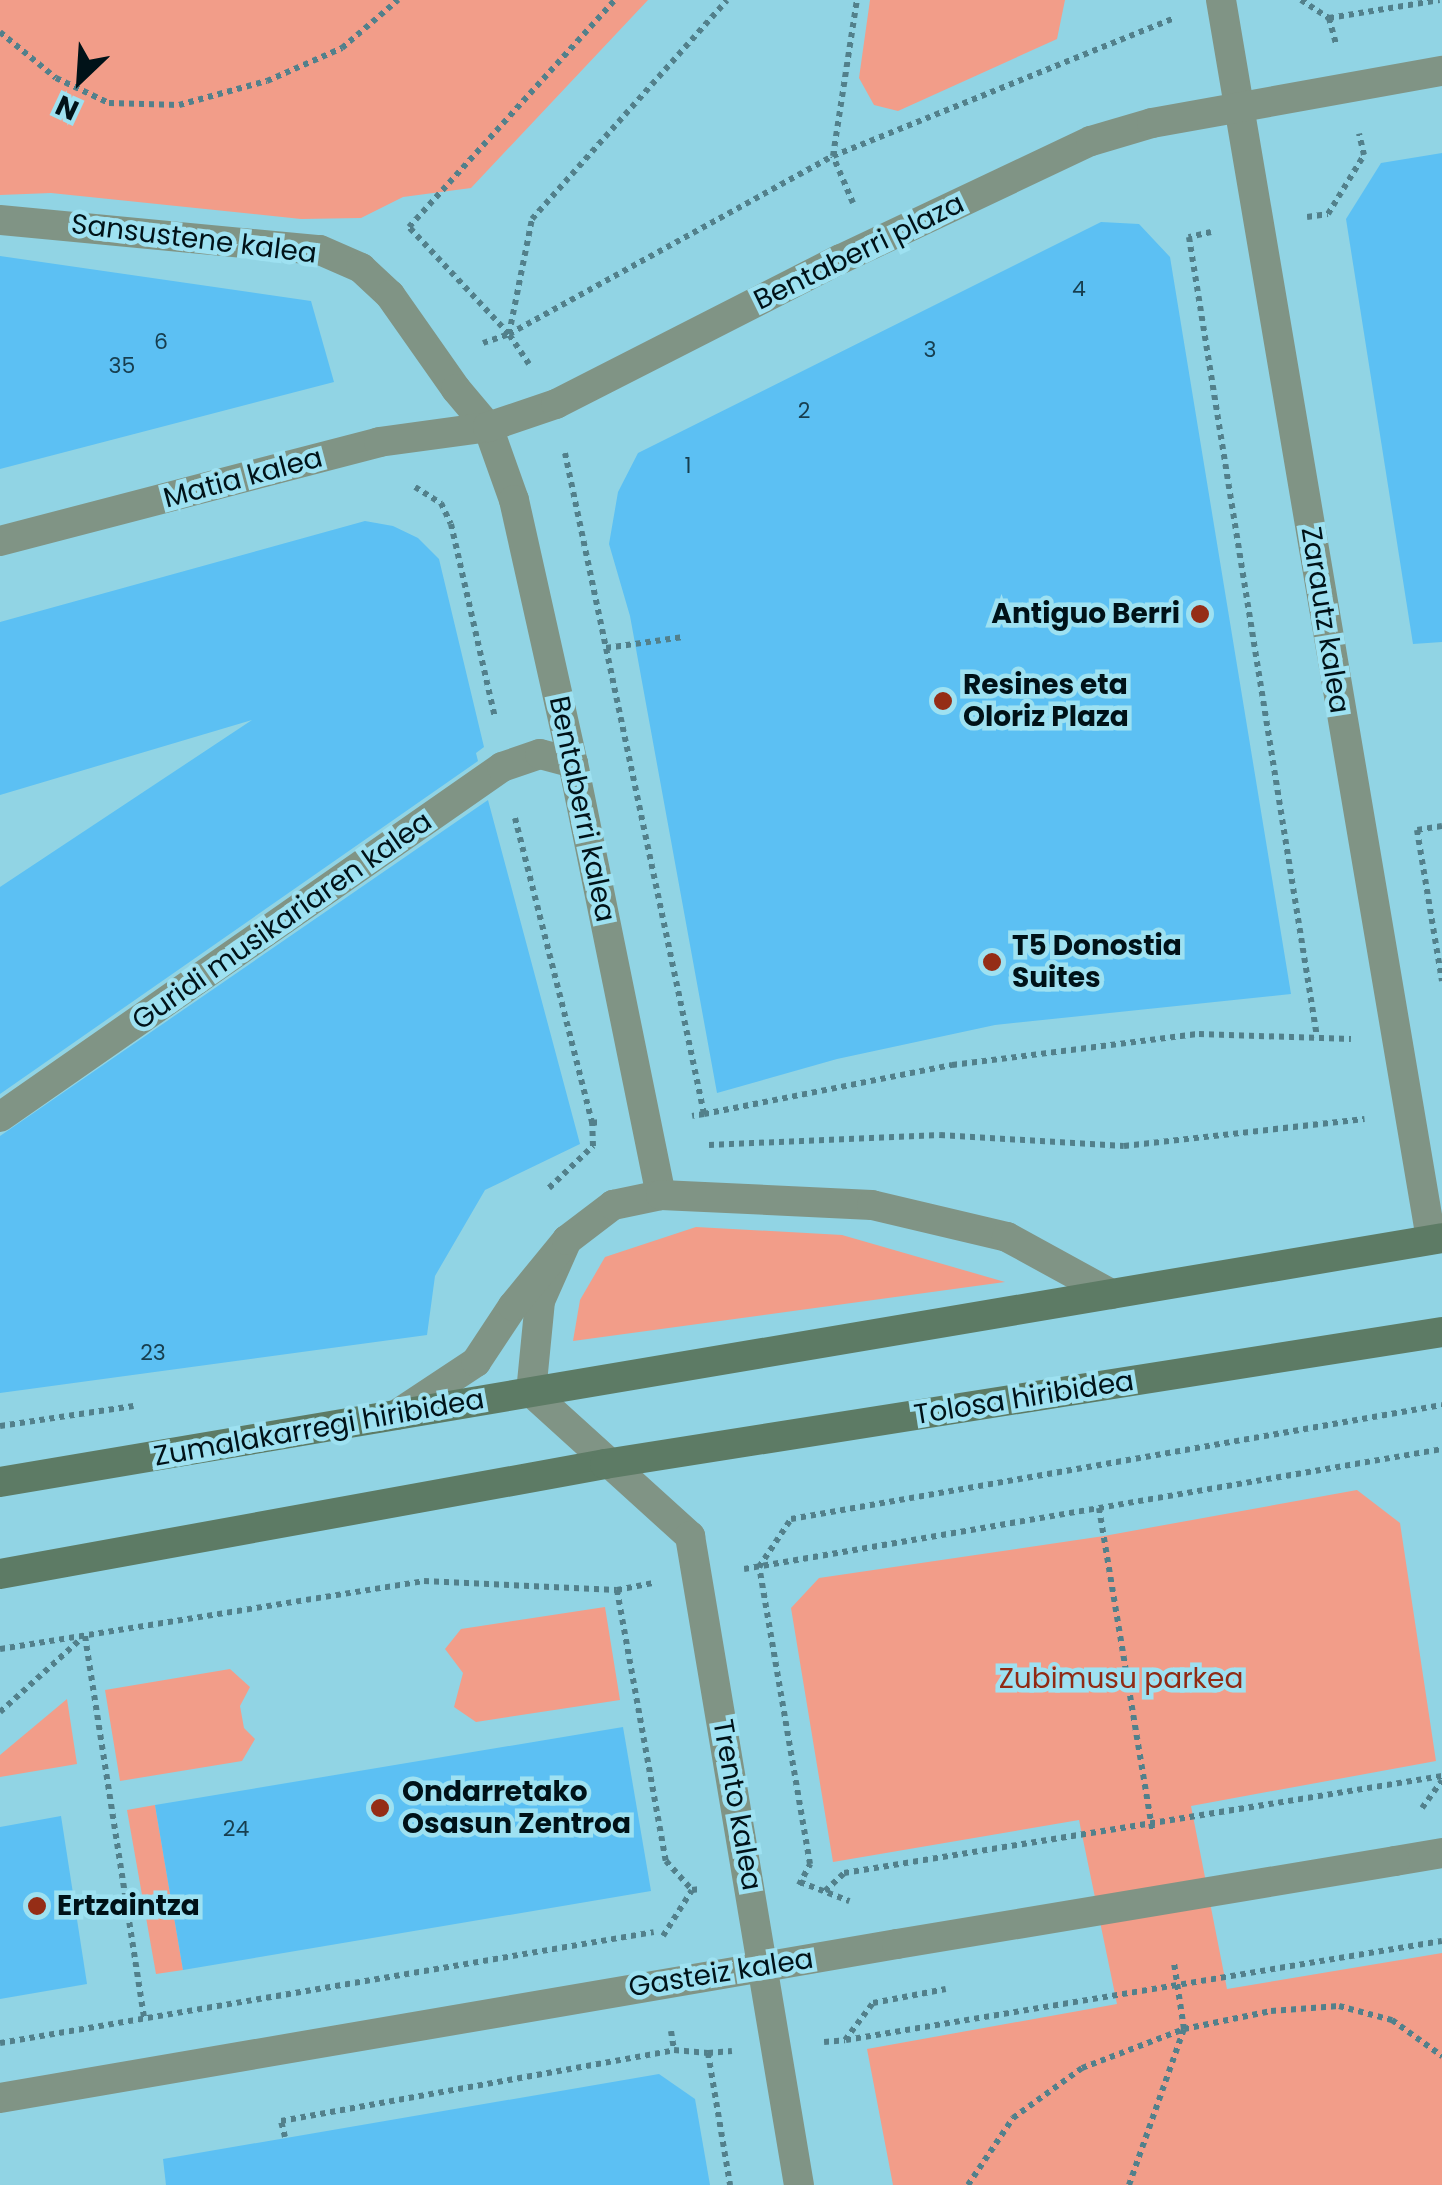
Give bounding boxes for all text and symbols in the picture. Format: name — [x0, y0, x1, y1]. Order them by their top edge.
north arrow — [30, 30, 130, 130]
text: N — [49, 86, 85, 130]
street label: Bentaberri plaza — [748, 187, 970, 317]
street label: Sansustene kalea — [69, 207, 319, 271]
house number: 4 — [1072, 276, 1086, 302]
house number: 6 — [154, 329, 168, 355]
house number: 3 — [924, 337, 936, 363]
house number: 35 — [109, 353, 135, 379]
house number: 2 — [798, 398, 810, 424]
street label: Matia kalea — [160, 441, 326, 515]
house number: 1 — [684, 453, 692, 479]
street label: Zarautz kalea — [1294, 524, 1356, 716]
place label: Antiguo Berri — [991, 597, 1180, 631]
marker: Antiguo Berri — [1189, 603, 1211, 625]
place label: Resines eta Oloriz Plaza — [963, 668, 1129, 734]
marker: Resines eta Oloriz Plaza — [932, 690, 954, 712]
street label: Bentaberri kalea — [542, 693, 622, 925]
street label: Guridi musikariaren kalea — [126, 805, 438, 1037]
place label: T5 Donostia Suites — [1012, 929, 1182, 995]
marker: T5 Donostia Suites — [981, 951, 1003, 973]
house number: 23 — [140, 1340, 166, 1366]
street label: Tolosa hiribidea — [912, 1364, 1136, 1432]
street label: Zumalakarregi hiribidea — [151, 1382, 487, 1474]
park label: Zubimusu parkea — [999, 1662, 1243, 1696]
street label: Trento kalea — [705, 1717, 769, 1893]
place label: Ondarretako Osasun Zentroa — [402, 1775, 631, 1841]
marker: Ondarretako Osasun Zentroa — [367, 1795, 393, 1821]
house number: 24 — [223, 1816, 249, 1842]
place label: Ertzaintza — [57, 1889, 200, 1923]
marker: Ertzaintza — [26, 1895, 48, 1917]
street label: Gasteiz kalea — [626, 1942, 816, 2004]

